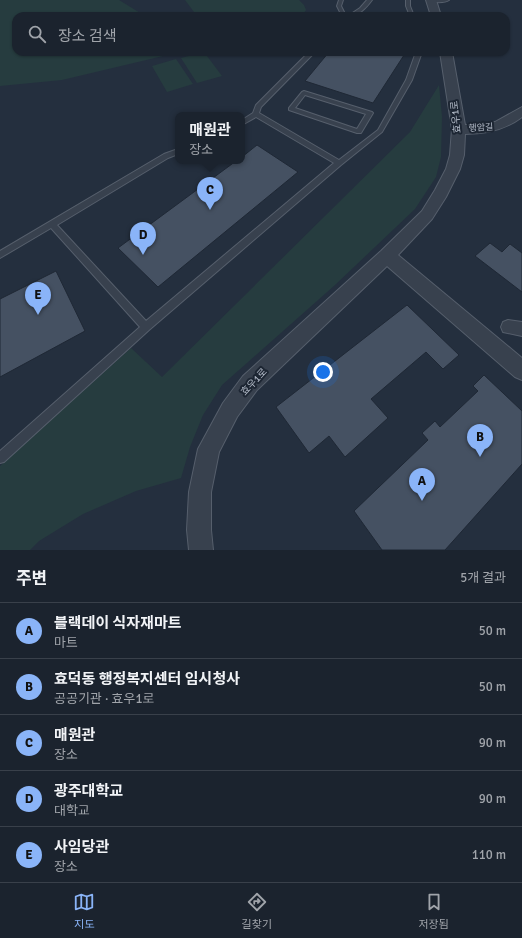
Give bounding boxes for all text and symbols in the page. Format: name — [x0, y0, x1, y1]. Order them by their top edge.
search box — [12, 12, 510, 56]
icon: search — [26, 23, 48, 45]
text: 장소 검색 — [58, 27, 117, 45]
street label: 효우1로 — [448, 100, 464, 134]
popup — [175, 112, 245, 164]
text: 매원관 — [189, 121, 231, 139]
street label: 행암길 — [468, 122, 494, 134]
text: 장소 — [189, 142, 213, 158]
pin: C — [197, 177, 223, 210]
pin: D — [130, 222, 156, 255]
pin: E — [25, 282, 51, 315]
your location — [313, 362, 333, 382]
street label: 효우1로 — [238, 366, 270, 398]
pin: B — [467, 424, 493, 457]
pin: A — [409, 468, 435, 501]
text: 주변 — [16, 568, 47, 589]
text: 5개 결과 — [460, 570, 506, 586]
text: 블랙데이 식자재마트 — [54, 614, 182, 632]
text: A — [25, 623, 33, 639]
text: 50 m — [479, 623, 506, 639]
text: 마트 — [54, 635, 78, 651]
text: 효덕동 행정복지센터 임시청사 — [54, 670, 240, 688]
text: B — [25, 679, 33, 695]
text: 50 m — [479, 679, 506, 695]
text: 공공기관 · 효우1로 — [54, 691, 154, 707]
text: 매원관 — [54, 726, 95, 744]
text: C — [25, 735, 33, 751]
text: 90 m — [479, 735, 506, 751]
text: 장소 — [54, 747, 78, 763]
text: 광주대학교 — [54, 782, 123, 800]
text: D — [25, 791, 33, 807]
text: 90 m — [479, 791, 506, 807]
text: 대학교 — [54, 803, 90, 819]
text: 사임당관 — [54, 838, 109, 856]
text: E — [25, 847, 33, 863]
text: 110 m — [472, 847, 506, 863]
text: 장소 — [54, 859, 78, 875]
tab: 지도 — [73, 891, 95, 931]
tab: 길찾기 — [242, 891, 272, 931]
tab: 저장됨 — [418, 891, 449, 931]

